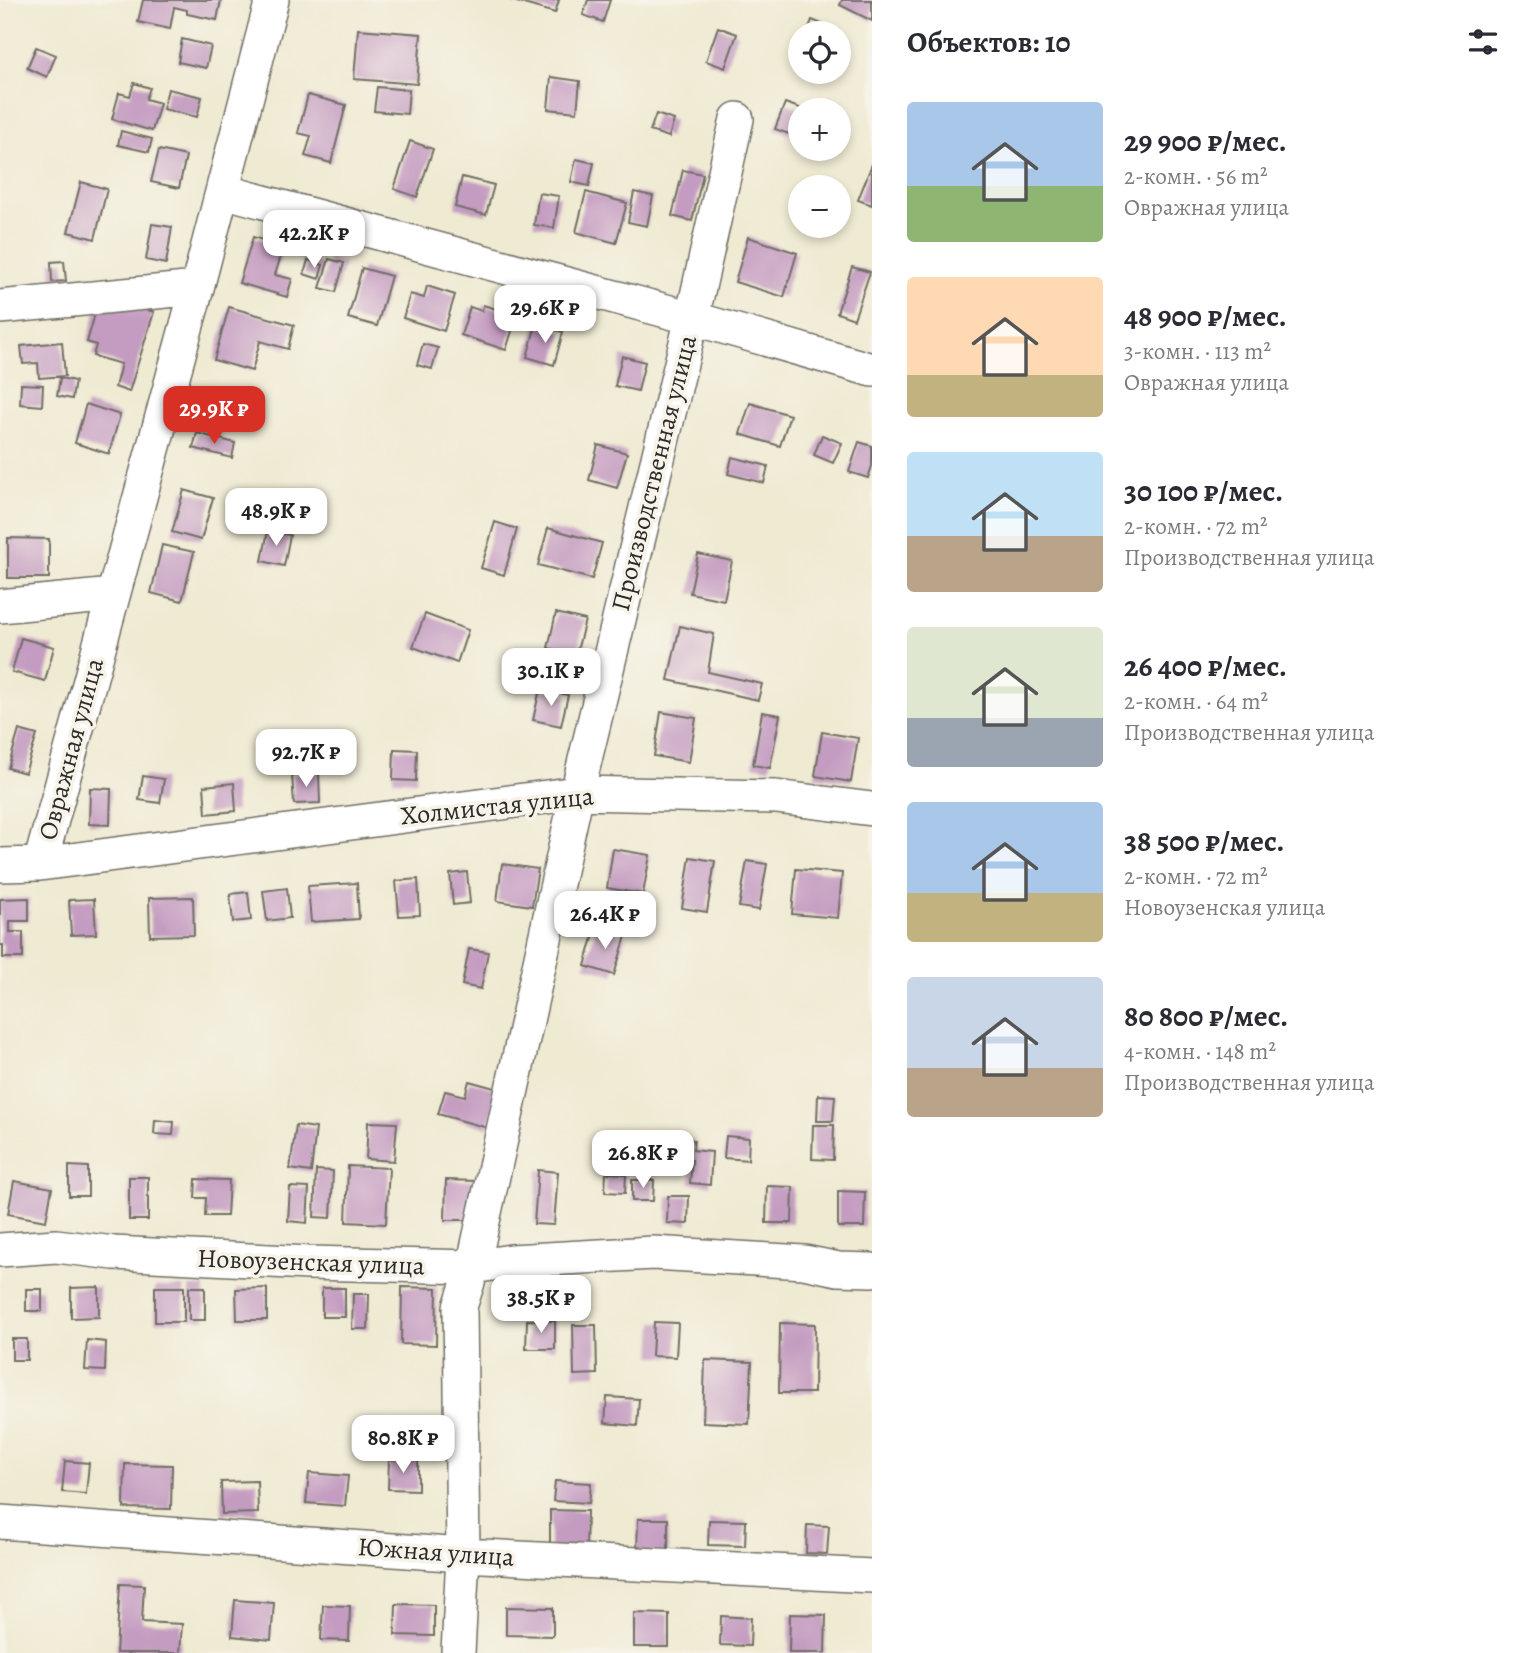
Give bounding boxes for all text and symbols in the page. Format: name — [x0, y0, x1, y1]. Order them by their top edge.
map controls — [788, 21, 851, 238]
button: locate — [788, 21, 851, 84]
text: Объектов: 10 — [907, 22, 1070, 62]
icon: filters — [1464, 23, 1502, 61]
button: + — [788, 98, 851, 161]
text: 29 900 ₽/мес. — [1124, 121, 1287, 161]
icon: home — [963, 130, 1047, 214]
text: 2-комн. · 56 m² — [1124, 161, 1268, 192]
button: − — [788, 175, 851, 238]
text: Овражная улица — [1124, 192, 1289, 223]
pin: 42.2K ₽ — [249, 210, 379, 270]
text: 42.2K ₽ — [279, 217, 349, 248]
pin: 29.6K ₽ — [480, 286, 610, 345]
text: 29.6K ₽ — [510, 292, 580, 323]
text: 48 900 ₽/мес. — [1124, 296, 1287, 336]
icon: home — [963, 305, 1047, 389]
street label: Производственная улица — [603, 331, 705, 615]
text: 3-комн. · 113 m² — [1124, 336, 1271, 367]
text: Овражная улица — [1124, 367, 1289, 398]
pin: 29.9K ₽ — [149, 386, 279, 446]
text: 29.9K ₽ — [179, 393, 249, 424]
text: 30 100 ₽/мес. — [1124, 471, 1283, 511]
icon: home — [963, 480, 1047, 564]
pin: 48.9K ₽ — [211, 489, 341, 548]
text: 48.9K ₽ — [241, 495, 311, 526]
text: 2-комн. · 72 m² — [1124, 511, 1268, 542]
text: Производственная улица — [1124, 542, 1375, 573]
text: 26 400 ₽/мес. — [1124, 646, 1287, 686]
pin: 30.1K ₽ — [486, 648, 616, 708]
street label: Овражная улица — [30, 654, 112, 844]
text: 30.1K ₽ — [518, 655, 584, 686]
icon: home — [963, 655, 1047, 739]
text: 2-комн. · 64 m² — [1124, 686, 1268, 717]
text: Производственная улица — [1124, 717, 1375, 748]
pin: 92.7K ₽ — [241, 730, 371, 789]
text: 92.7K ₽ — [272, 736, 340, 767]
street label: Холмистая улица — [399, 778, 595, 834]
text: 38 500 ₽/мес. — [1124, 821, 1285, 861]
icon: home — [963, 830, 1047, 914]
text: 2-комн. · 72 m² — [1124, 861, 1268, 892]
pin: 26.4K ₽ — [540, 892, 670, 951]
text: Новоузенская улица — [1124, 892, 1325, 923]
text: 26.4K ₽ — [570, 898, 640, 929]
text: 80 800 ₽/мес. — [1124, 996, 1288, 1036]
icon: home — [963, 1005, 1047, 1089]
text: 4-комн. · 148 m² — [1124, 1036, 1276, 1067]
text: Производственная улица — [1124, 1067, 1375, 1098]
pin: 26.8K ₽ — [578, 1130, 708, 1190]
text: 26.8K ₽ — [608, 1137, 678, 1168]
street label: Новоузенская улица — [197, 1241, 425, 1283]
pin: 38.5K ₽ — [476, 1276, 606, 1335]
text: 38.5K ₽ — [507, 1282, 575, 1313]
pin: 80.8K ₽ — [338, 1416, 468, 1475]
text: 80.8K ₽ — [368, 1422, 438, 1453]
street label: Южная улица — [357, 1529, 515, 1575]

